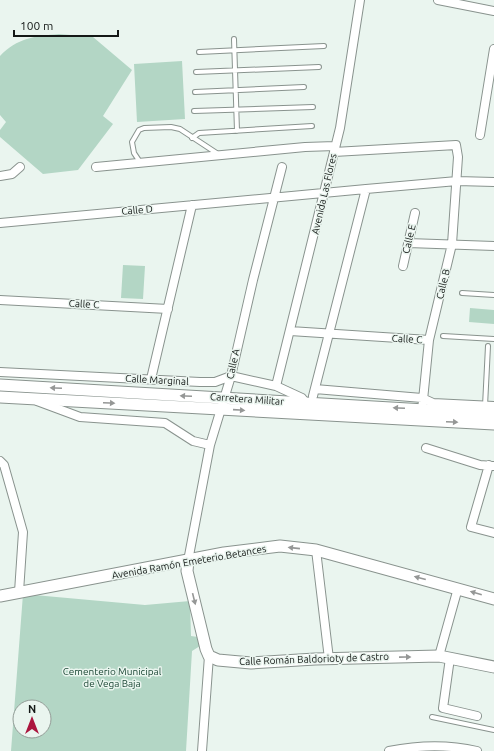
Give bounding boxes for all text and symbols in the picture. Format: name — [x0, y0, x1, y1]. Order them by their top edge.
scale bar — [14, 12, 118, 38]
text: 100 m — [20, 19, 53, 32]
street label: Avenida Las Flores — [309, 153, 339, 235]
street label: Calle D — [121, 203, 153, 217]
street label: Calle E — [400, 223, 418, 255]
street label: Calle B — [434, 268, 452, 300]
street label: Calle C — [68, 298, 100, 310]
street label: Calle C — [391, 333, 423, 345]
street label: Calle A — [224, 347, 242, 380]
street label: Calle Marginal — [125, 373, 189, 387]
one-way arrow — [50, 385, 62, 392]
street label: Carretera Militar — [210, 391, 285, 407]
one-way arrow — [180, 392, 192, 399]
one-way arrow — [103, 399, 115, 406]
one-way arrow — [393, 405, 405, 412]
one-way arrow — [233, 407, 245, 414]
one-way arrow — [446, 419, 459, 425]
street label: Avenida Ramón Emeterio Betances — [111, 543, 267, 581]
one-way arrow — [288, 545, 300, 551]
one-way arrow — [414, 575, 426, 581]
one-way arrow — [470, 590, 482, 596]
one-way arrow — [191, 593, 197, 605]
street label: Calle Román Baldorioty de Castro — [239, 651, 389, 667]
one-way arrow — [399, 654, 412, 660]
park label: Cementerio Municipal de Vega Baja — [63, 666, 162, 689]
north arrow — [12, 699, 52, 739]
text: N — [28, 703, 36, 715]

